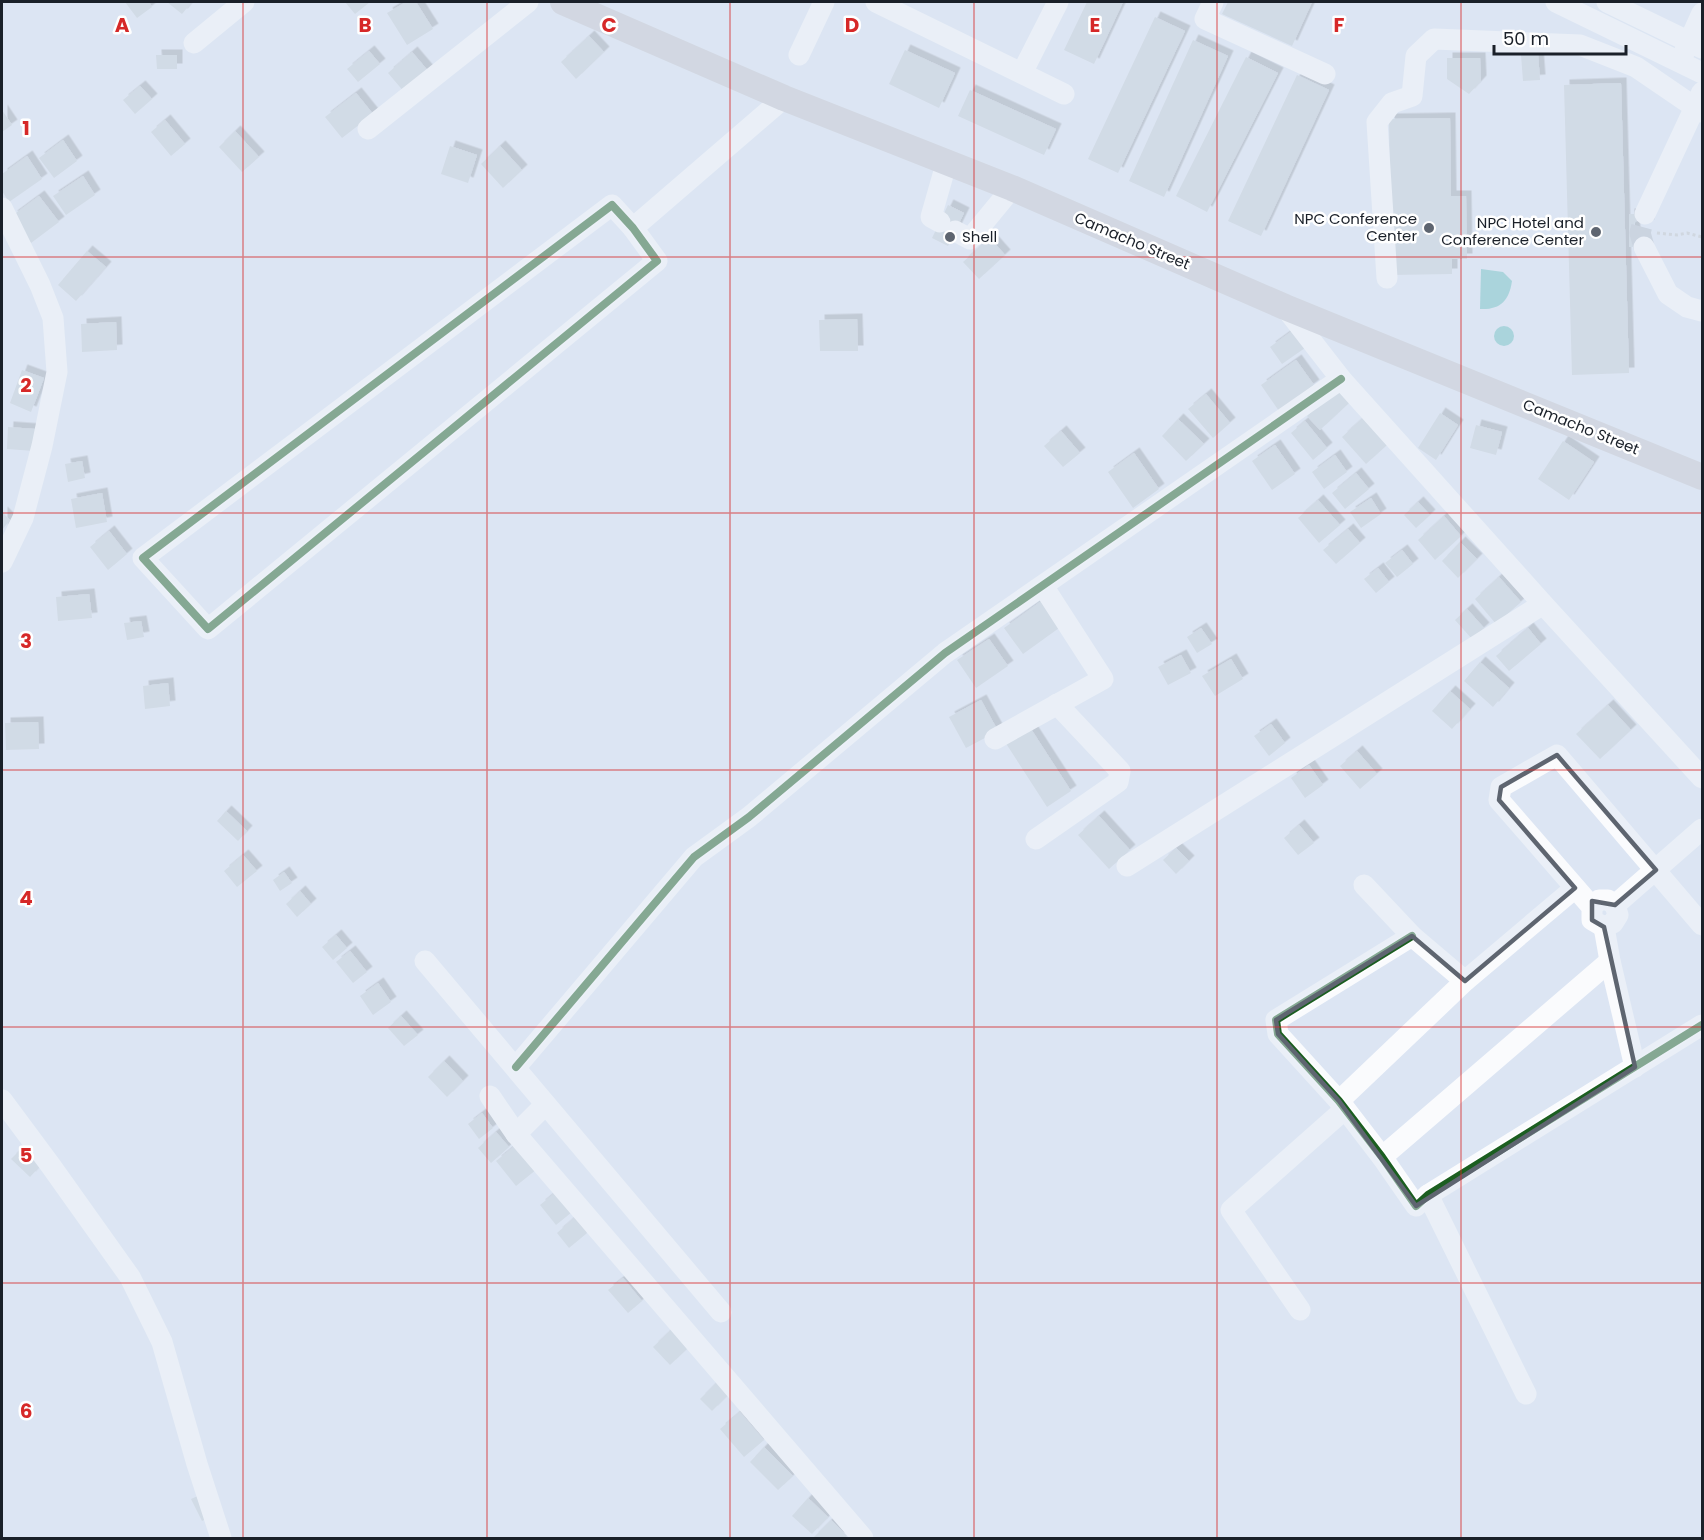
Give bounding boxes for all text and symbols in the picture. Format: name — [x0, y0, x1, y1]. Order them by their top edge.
text: A — [115, 11, 130, 39]
text: B — [358, 11, 372, 39]
text: C — [601, 11, 617, 39]
text: D — [845, 11, 859, 39]
text: E — [1090, 11, 1100, 39]
text: F — [1334, 11, 1345, 39]
scale bar — [1494, 18, 1626, 56]
text: 50 m — [1503, 26, 1549, 51]
text: 1 — [22, 114, 30, 142]
street label: Camacho Street — [1071, 207, 1193, 274]
place label: NPC Conference Center — [1294, 208, 1417, 246]
place label: NPC Hotel and Conference Center — [1441, 212, 1584, 250]
marker: NPC Conference Center — [1422, 221, 1436, 235]
marker: NPC Hotel and Conference Center — [1589, 225, 1603, 239]
place label: Shell — [962, 226, 997, 247]
marker: Shell — [943, 230, 957, 244]
text: 2 — [20, 371, 32, 399]
street label: Camacho Street — [1520, 394, 1642, 459]
text: 3 — [20, 627, 32, 655]
text: 4 — [19, 884, 33, 912]
text: 5 — [20, 1141, 33, 1169]
text: 6 — [20, 1397, 32, 1425]

